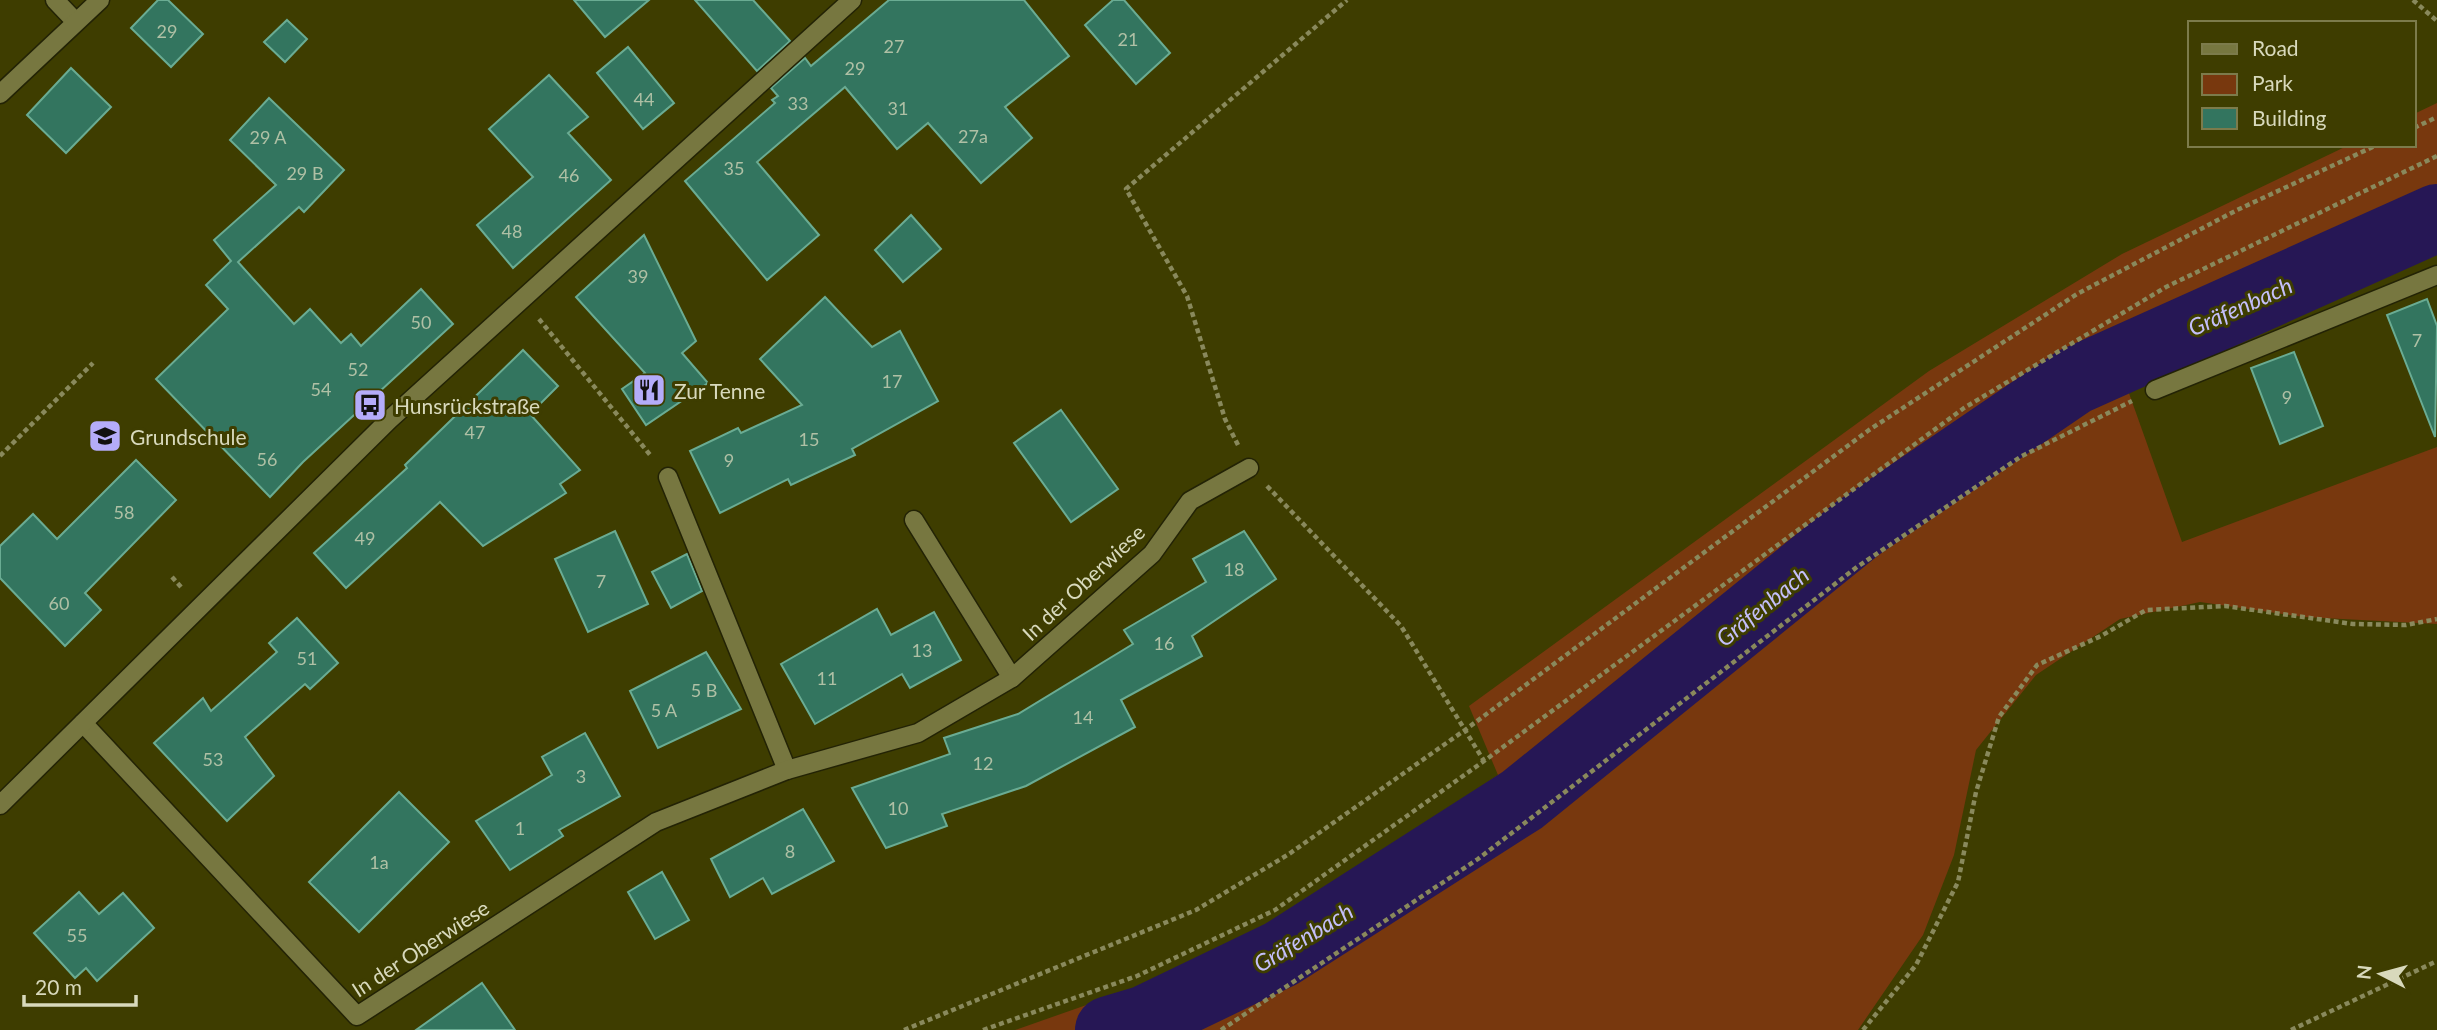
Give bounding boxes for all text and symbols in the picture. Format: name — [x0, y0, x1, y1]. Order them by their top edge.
house number: 29 — [157, 20, 177, 42]
legend — [2188, 21, 2416, 147]
house number: 21 — [1118, 28, 1138, 50]
house number: 27 — [884, 35, 904, 57]
text: Road — [2252, 35, 2299, 60]
house number: 29 — [845, 57, 865, 79]
text: Park — [2252, 70, 2293, 95]
house number: 44 — [634, 88, 654, 110]
house number: 33 — [788, 92, 808, 114]
house number: 31 — [888, 97, 908, 119]
text: Building — [2252, 105, 2327, 130]
house number: 27a — [958, 125, 988, 147]
house number: 29 A — [249, 126, 287, 148]
house number: 35 — [724, 157, 744, 179]
house number: 29 B — [286, 162, 324, 184]
house number: 46 — [559, 164, 579, 186]
house number: 48 — [502, 220, 522, 242]
house number: 39 — [628, 265, 648, 287]
water label: Gräfenbach — [2184, 271, 2296, 341]
house number: 50 — [411, 311, 431, 333]
house number: 7 — [2412, 329, 2422, 351]
house number: 52 — [348, 358, 368, 380]
house number: 17 — [882, 370, 902, 392]
restaurant icon: Zur Tenne — [630, 371, 668, 409]
house number: 54 — [311, 378, 331, 400]
place label: Zur Tenne — [674, 378, 765, 403]
bus stop icon: Hunsrückstraße — [351, 386, 389, 424]
house number: 9 — [2282, 386, 2292, 408]
place label: Hunsrückstraße — [394, 393, 540, 418]
school or university icon: Grundschule — [86, 417, 124, 455]
house number: 47 — [465, 421, 485, 443]
place label: Grundschule — [130, 424, 247, 449]
house number: 15 — [799, 428, 819, 450]
house number: 56 — [257, 448, 277, 470]
house number: 9 — [724, 449, 734, 471]
house number: 58 — [114, 501, 134, 523]
street label: In der Oberwiese — [1017, 519, 1149, 645]
house number: 49 — [355, 527, 375, 549]
house number: 18 — [1224, 558, 1244, 580]
water label: Gräfenbach — [1710, 560, 1814, 652]
house number: 7 — [596, 570, 606, 592]
house number: 60 — [49, 592, 69, 614]
house number: 16 — [1154, 632, 1174, 654]
house number: 13 — [912, 639, 932, 661]
house number: 51 — [297, 647, 317, 669]
house number: 11 — [817, 667, 837, 689]
house number: 5 B — [691, 679, 717, 701]
house number: 5 A — [651, 699, 678, 721]
house number: 14 — [1073, 706, 1093, 728]
house number: 53 — [203, 748, 223, 770]
house number: 12 — [973, 752, 993, 774]
house number: 3 — [576, 765, 586, 787]
house number: 10 — [888, 797, 908, 819]
house number: 1 — [515, 817, 525, 839]
house number: 8 — [785, 840, 795, 862]
house number: 1a — [369, 851, 389, 873]
street label: In der Oberwiese — [347, 894, 493, 1002]
water label: Gräfenbach — [1248, 896, 1358, 978]
house number: 55 — [67, 924, 87, 946]
north arrow — [2346, 939, 2416, 1009]
scale bar — [24, 964, 136, 1008]
text: N — [2351, 964, 2376, 981]
text: 20 m — [35, 974, 82, 999]

